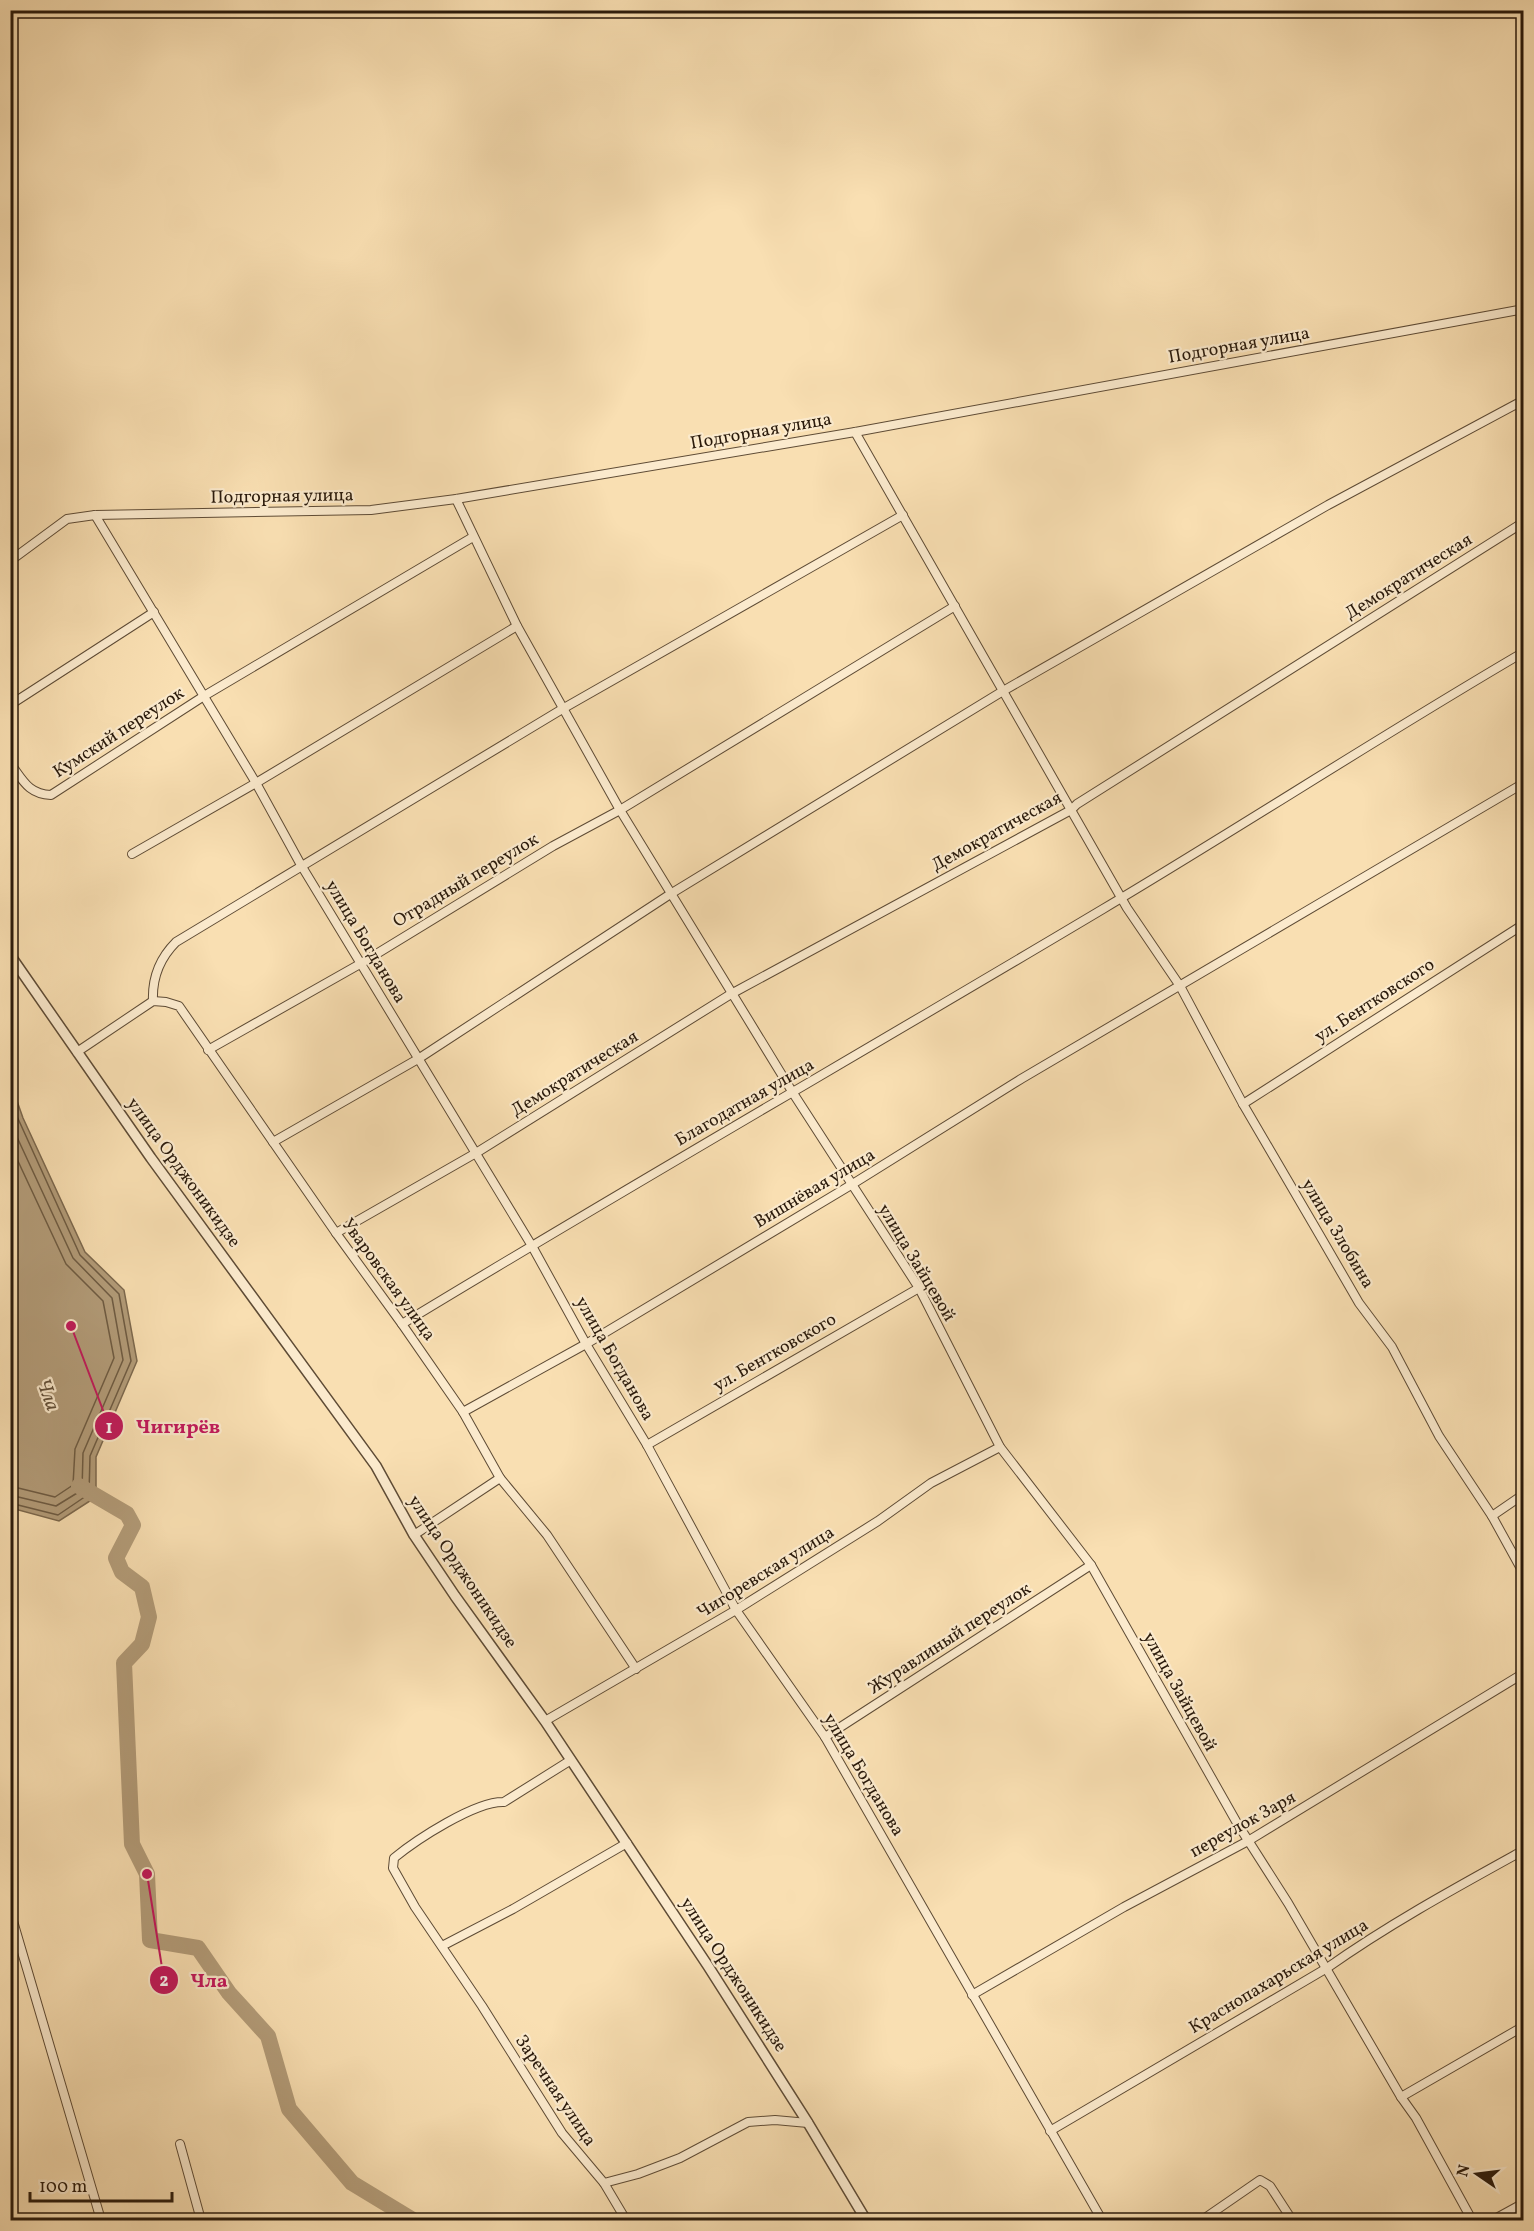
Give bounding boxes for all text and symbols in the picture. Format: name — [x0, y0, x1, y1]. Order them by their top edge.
street label: Подгорная улица — [1166, 321, 1312, 371]
street label: Подгорная улица — [688, 407, 834, 457]
street label: Подгорная улица — [210, 483, 354, 511]
street label: Демократическая — [1341, 528, 1477, 626]
street label: Кумский переулок — [49, 681, 190, 785]
street label: Демократическая — [927, 786, 1067, 878]
street label: Отрадный переулок — [388, 827, 544, 934]
street label: улица Богданова — [318, 876, 412, 1008]
street label: ул. Бентковского — [1310, 953, 1440, 1049]
street label: Демократическая — [507, 1025, 643, 1123]
street label: Благодатная улица — [671, 1053, 819, 1153]
street label: улица Орджоникидзе — [120, 1093, 246, 1253]
street label: Вишнёвая улица — [750, 1143, 880, 1235]
street label: улица Злобина — [1294, 1175, 1380, 1294]
street label: улица Зайцевой — [871, 1199, 961, 1327]
street label: Уваровская улица — [335, 1214, 441, 1346]
street label: улица Богданова — [568, 1292, 660, 1426]
street label: ул. Бентковского — [709, 1308, 841, 1398]
water label: Чла — [28, 1375, 66, 1415]
callout: Чигирёв — [94, 1407, 232, 1445]
text: Чигирёв — [136, 1414, 220, 1442]
text: 1 — [105, 1416, 113, 1441]
street label: улица Орджоникидзе — [401, 1490, 523, 1654]
street label: Чигоревская улица — [692, 1521, 840, 1625]
street label: Журавлиный переулок — [864, 1577, 1037, 1701]
street label: улица Зайцевой — [1136, 1628, 1222, 1756]
street label: улица Богданова — [816, 1709, 910, 1841]
street label: переулок Заря — [1185, 1786, 1301, 1864]
street label: улица Орджоникидзе — [674, 1893, 792, 2057]
street label: Краснопахарьская улица — [1185, 1913, 1373, 2041]
callout: Чла — [149, 1961, 240, 1999]
text: Чла — [190, 1968, 228, 1996]
text: 2 — [159, 1969, 169, 1994]
street label: Заречная улица — [508, 2030, 602, 2152]
north arrow — [1447, 2144, 1507, 2204]
text: N — [1452, 2162, 1477, 2179]
scale bar — [30, 2165, 172, 2203]
text: 100 m — [39, 2175, 88, 2200]

